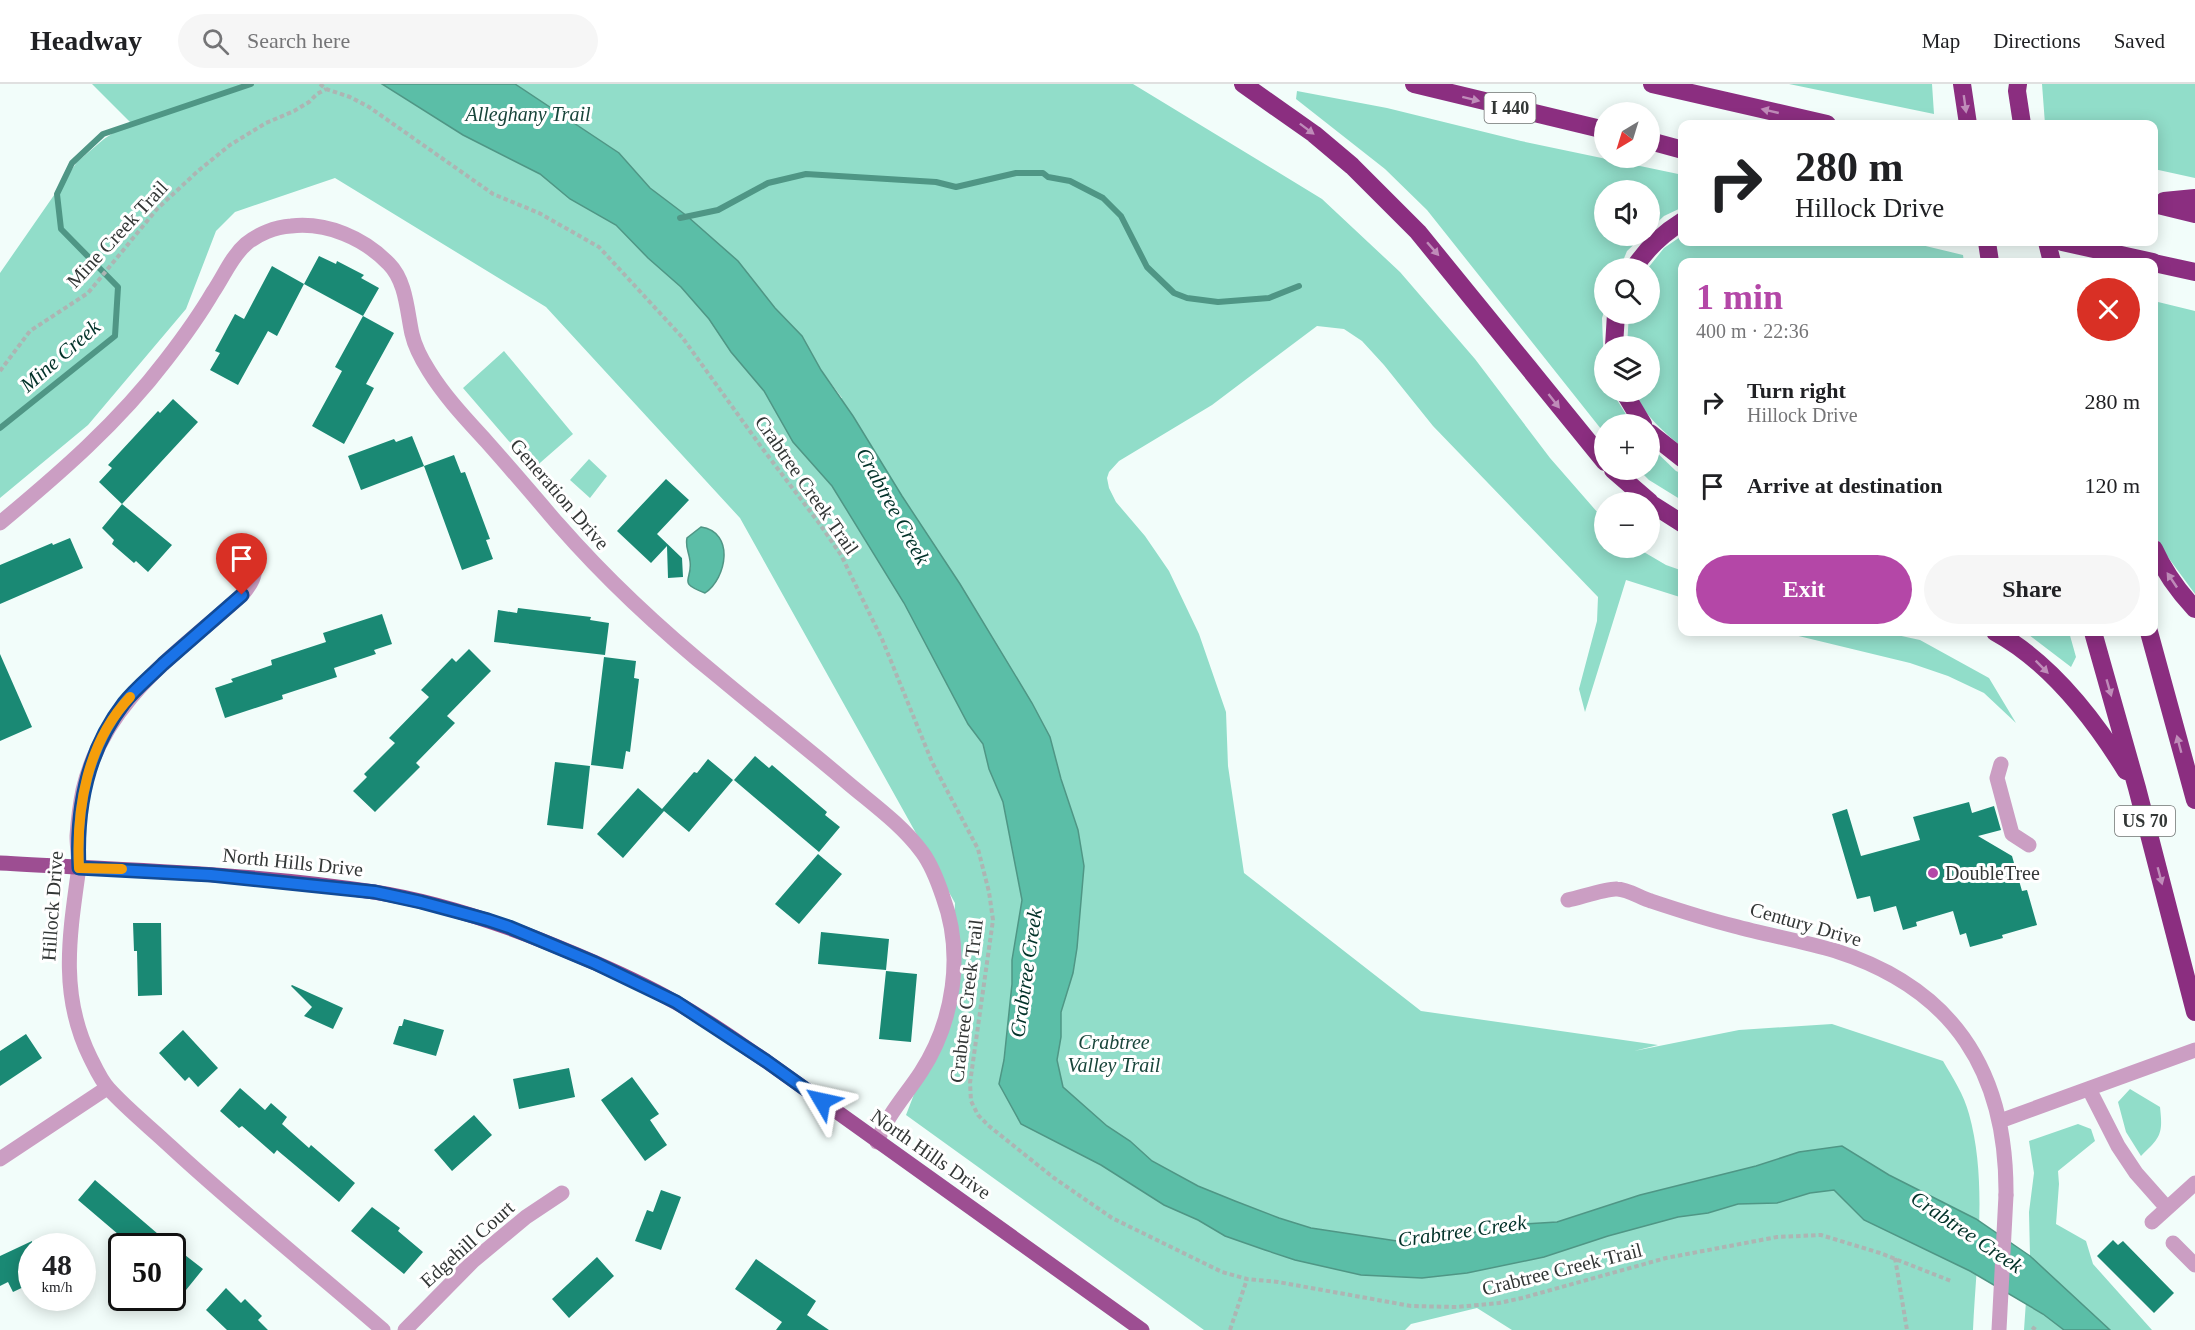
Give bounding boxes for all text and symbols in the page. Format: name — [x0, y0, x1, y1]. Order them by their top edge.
search box — [178, 14, 598, 68]
text: Headway — [30, 25, 142, 56]
icon: search — [199, 25, 232, 58]
text: Search here — [247, 28, 350, 53]
text: Map — [1922, 29, 1960, 53]
text: Directions — [1993, 29, 2081, 53]
text: Saved — [2114, 29, 2165, 53]
road number: I 440 — [1484, 93, 1536, 123]
one-way arrow — [1462, 94, 1480, 104]
one-way arrow — [1961, 95, 1970, 114]
north arrow — [1594, 102, 1660, 168]
map controls — [1594, 102, 1660, 558]
park label: Alleghany Trail — [464, 103, 591, 126]
one-way arrow — [1761, 106, 1779, 116]
one-way arrow — [1299, 123, 1315, 135]
icon: right — [1696, 144, 1774, 222]
text: 280 m — [1795, 144, 1904, 190]
street label: Mine Creek Trail — [62, 176, 172, 292]
button: sound — [1594, 180, 1660, 246]
text: Hillock Drive — [1795, 193, 1944, 223]
one-way arrow — [1426, 241, 1440, 256]
button: search — [1594, 258, 1660, 324]
text: 1 min — [1696, 277, 1783, 317]
button: close — [2077, 278, 2140, 341]
water label: Mine Creek — [14, 314, 105, 398]
text: 400 m · 22:36 — [1696, 320, 1809, 342]
button: layers — [1594, 336, 1660, 402]
text: Turn right — [1747, 378, 1846, 403]
icon: right — [1696, 386, 1729, 419]
text: 280 m — [2084, 389, 2140, 414]
one-way arrow — [1548, 394, 1560, 409]
text: Hillock Drive — [1747, 404, 1858, 426]
street label: Crabtree Creek Trail — [751, 411, 863, 559]
button: + — [1594, 414, 1660, 480]
street label: Generation Drive — [506, 434, 614, 554]
water label: Crabtree Creek — [851, 443, 935, 569]
icon: arrive — [1696, 470, 1729, 503]
text: Arrive at destination — [1747, 473, 1943, 498]
text: 120 m — [2084, 473, 2140, 498]
button: − — [1594, 492, 1660, 558]
pin — [216, 533, 267, 595]
icon: arrive — [225, 542, 258, 575]
button: Exit — [1696, 555, 1912, 624]
button: Share — [1924, 555, 2140, 624]
one-way arrow — [2167, 572, 2178, 589]
one-way arrow — [2034, 659, 2048, 673]
one-way arrow — [2105, 679, 2114, 697]
one-way arrow — [2174, 735, 2184, 753]
road number: US 70 — [2115, 806, 2175, 836]
street label: North Hills Drive — [222, 844, 364, 880]
street label: Hillock Drive — [37, 850, 67, 962]
place label: DoubleTree — [1945, 862, 2040, 884]
marker: DoubleTree — [1926, 866, 1940, 880]
one-way arrow — [2155, 867, 2165, 885]
street label: Century Drive — [1747, 898, 1864, 951]
water label: Crabtree Creek — [1005, 906, 1047, 1039]
street label: Crabtree Creek Trail — [945, 918, 987, 1084]
park label: Crabtree Valley Trail — [1068, 1031, 1161, 1077]
position arrow — [790, 1069, 854, 1133]
street label: North Hills Drive — [867, 1105, 995, 1204]
water label: Crabtree Creek — [1907, 1186, 2028, 1279]
street label: Edgehill Court — [416, 1196, 519, 1293]
water label: Crabtree Creek — [1396, 1210, 1529, 1252]
speed limit sign: 50 — [108, 1233, 186, 1311]
street label: Crabtree Creek Trail — [1480, 1238, 1645, 1300]
text: 48 — [42, 1248, 72, 1281]
text: km/h — [42, 1279, 72, 1295]

